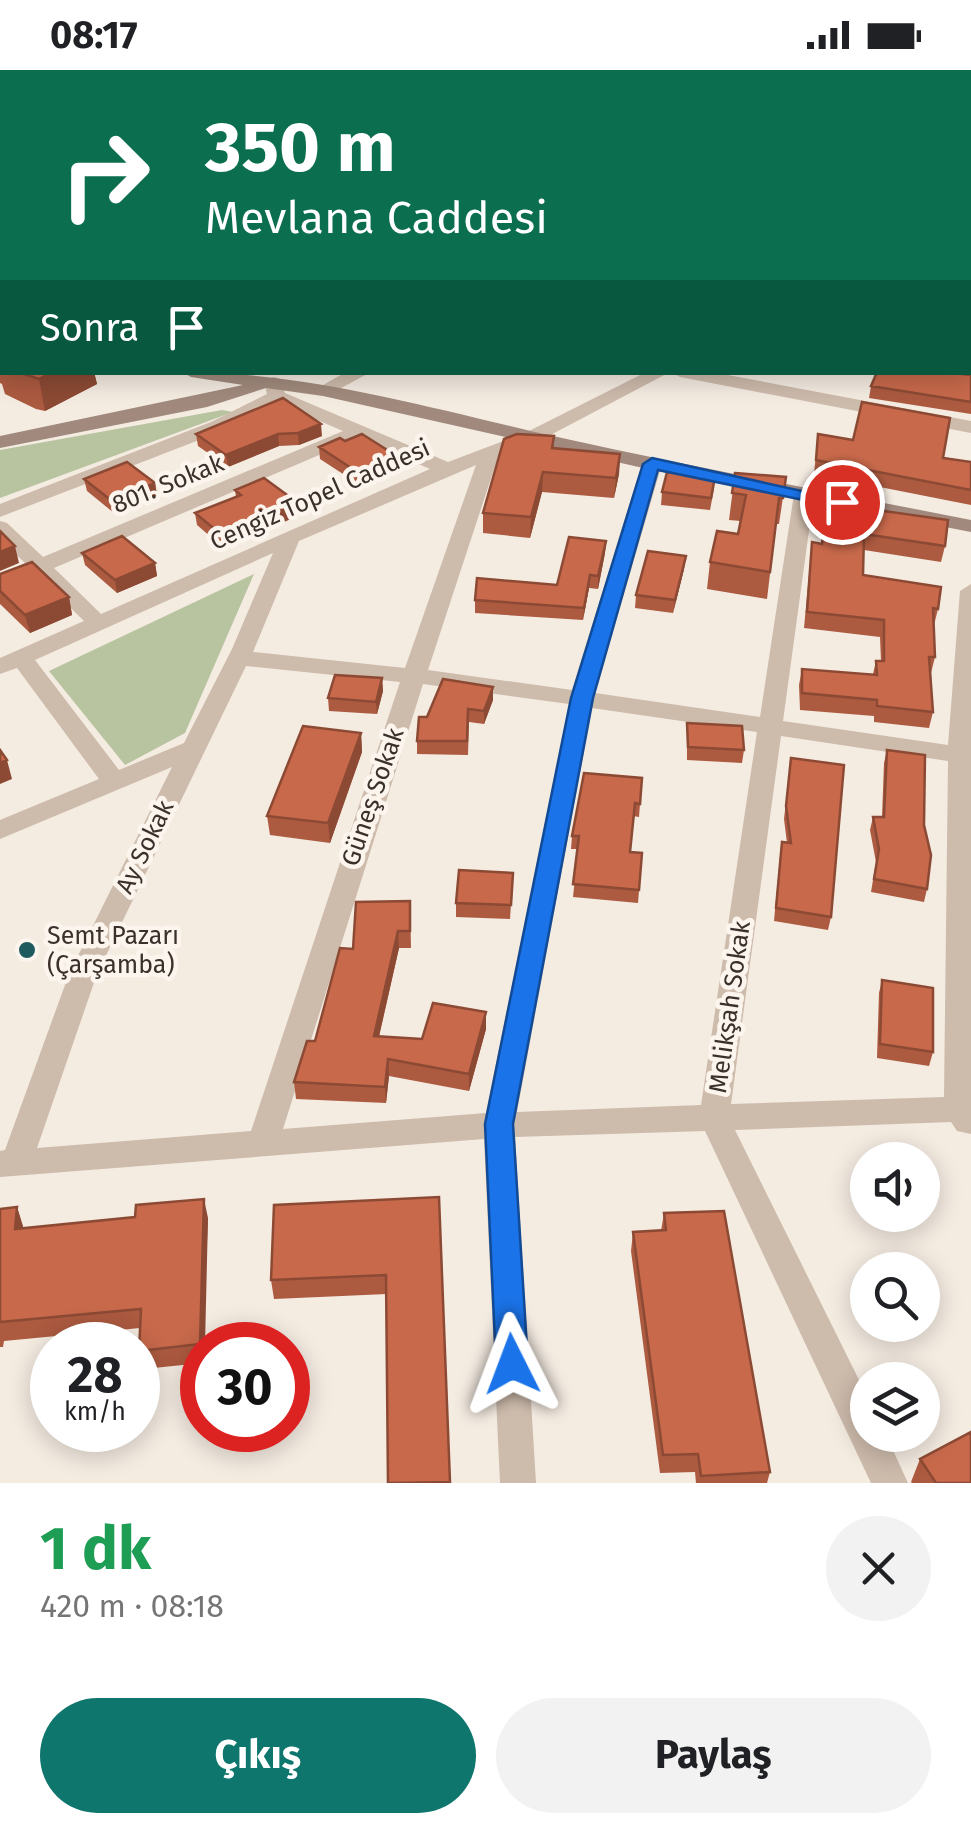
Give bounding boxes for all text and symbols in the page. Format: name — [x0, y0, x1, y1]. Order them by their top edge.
text: 08:17 — [50, 12, 138, 58]
text: 350 m — [205, 106, 396, 190]
icon: right — [40, 110, 170, 240]
text: Mevlana Caddesi — [205, 191, 548, 245]
icon: arrive — [159, 300, 214, 355]
text: Sonra — [40, 305, 139, 351]
street label: Cengiz Topel Caddesi — [205, 433, 435, 557]
street label: 801. Sokak — [108, 448, 228, 520]
pin — [800, 460, 885, 545]
icon: arrive — [815, 475, 870, 530]
street label: Güneş Sokak — [335, 724, 411, 870]
street label: Ay Sokak — [110, 795, 181, 899]
street label: Melikşah Sokak — [703, 919, 757, 1095]
place label: Semt Pazarı (Çarşamba) — [47, 921, 179, 980]
marker: Semt Pazarı (Çarşamba) — [16, 939, 38, 961]
map controls — [850, 1142, 940, 1452]
button: sound — [850, 1142, 940, 1232]
button: search — [850, 1252, 940, 1342]
position arrow — [460, 1312, 564, 1416]
speed limit sign: 30 — [180, 1322, 310, 1452]
text: 28 — [68, 1345, 122, 1405]
button: layers — [850, 1362, 940, 1452]
text: km/h — [64, 1397, 126, 1427]
text: 1 dk — [40, 1513, 151, 1585]
button: close — [826, 1516, 931, 1621]
text: 420 m · 08:18 — [40, 1587, 224, 1625]
button: Çıkış — [40, 1698, 476, 1813]
button: Paylaş — [496, 1698, 931, 1813]

